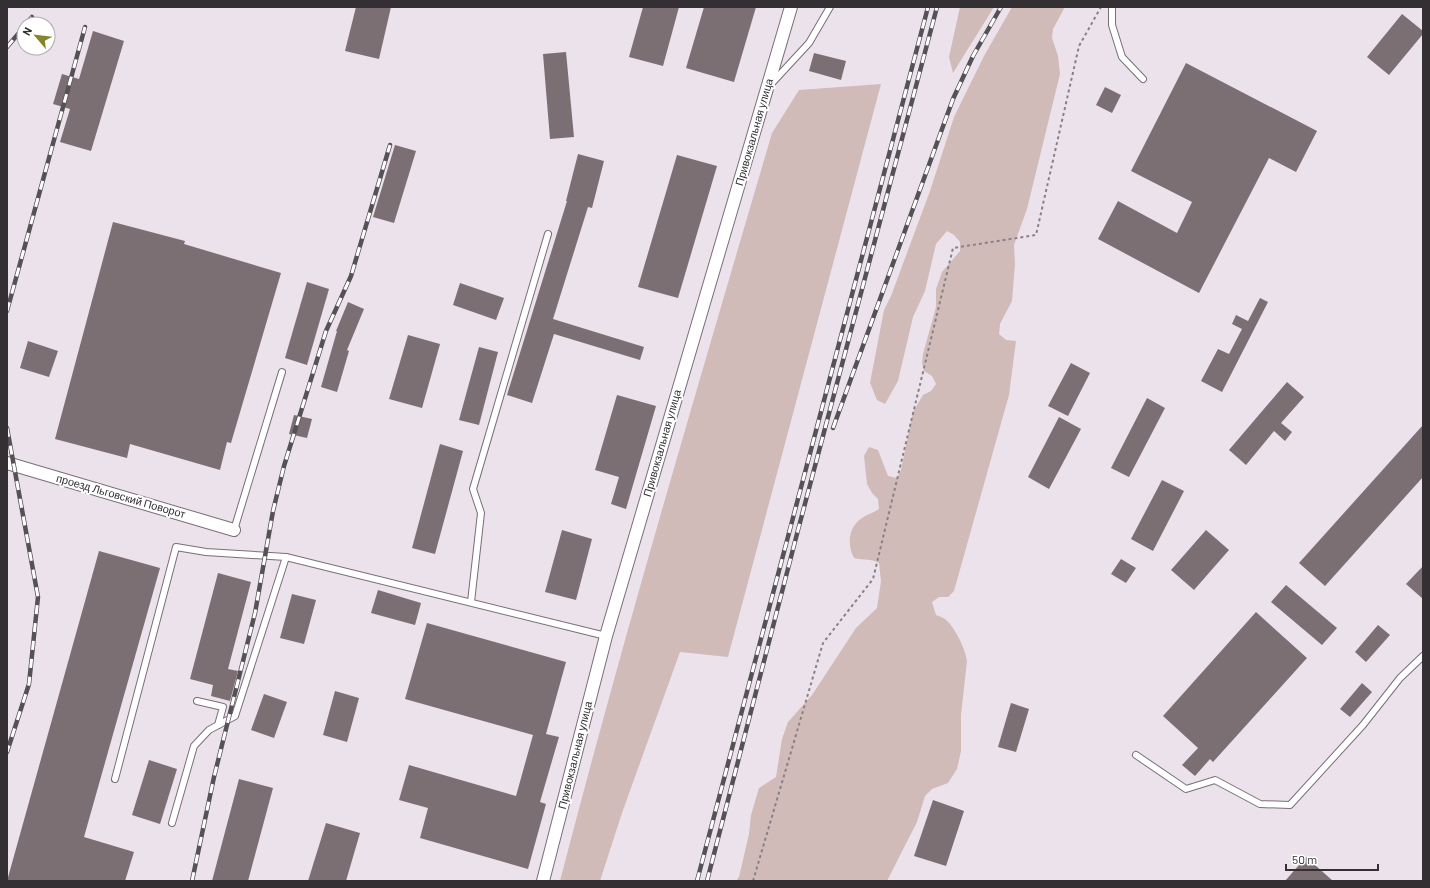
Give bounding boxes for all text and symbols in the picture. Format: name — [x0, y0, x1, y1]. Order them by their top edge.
north arrow — [16, 16, 56, 56]
text: N — [19, 25, 34, 37]
street label: Привокзальная улица — [732, 76, 775, 187]
street label: Привокзальная улица — [640, 387, 683, 498]
street label: проезд Льговский Поворот — [55, 471, 187, 520]
street label: Привокзальная улица — [555, 699, 594, 810]
scale bar — [1286, 846, 1378, 872]
text: 50 m — [1292, 852, 1317, 866]

